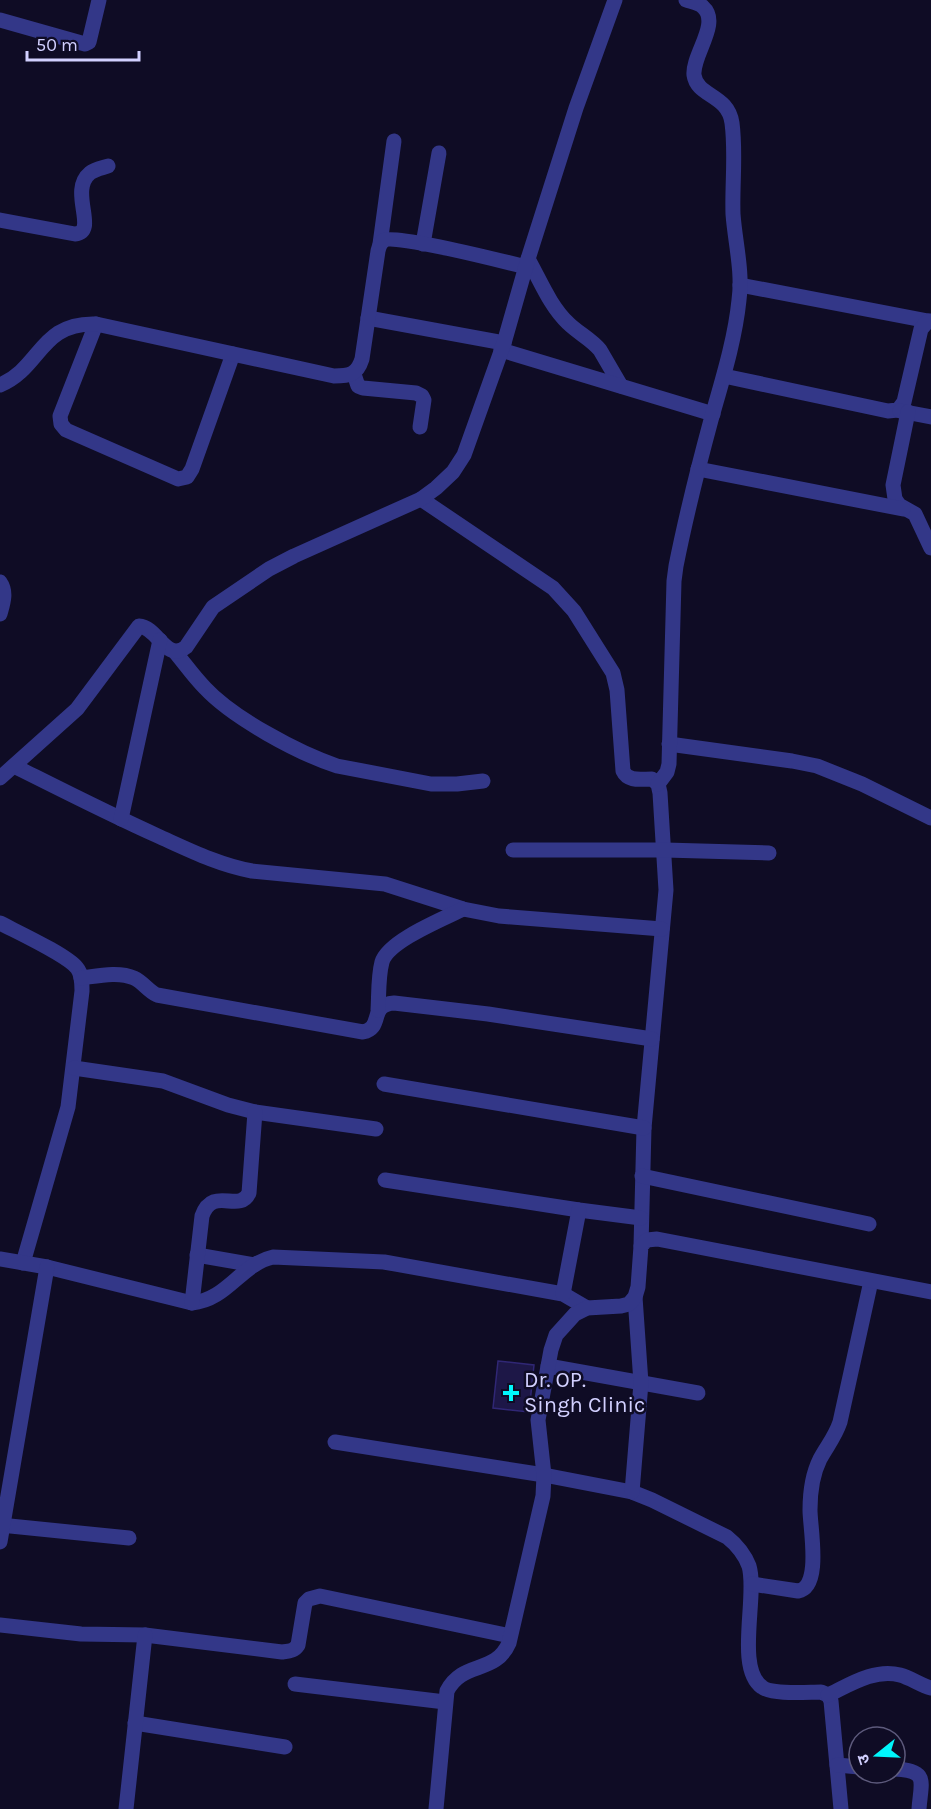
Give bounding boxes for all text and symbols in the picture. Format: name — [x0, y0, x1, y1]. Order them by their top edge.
scale bar — [27, 24, 140, 62]
text: 50 m — [36, 34, 78, 56]
place label: Dr. OP. Singh Clinic — [524, 1367, 645, 1418]
marker: Dr. OP. Singh Clinic — [502, 1384, 520, 1402]
north arrow — [847, 1725, 907, 1785]
text: उ — [853, 1751, 874, 1767]

